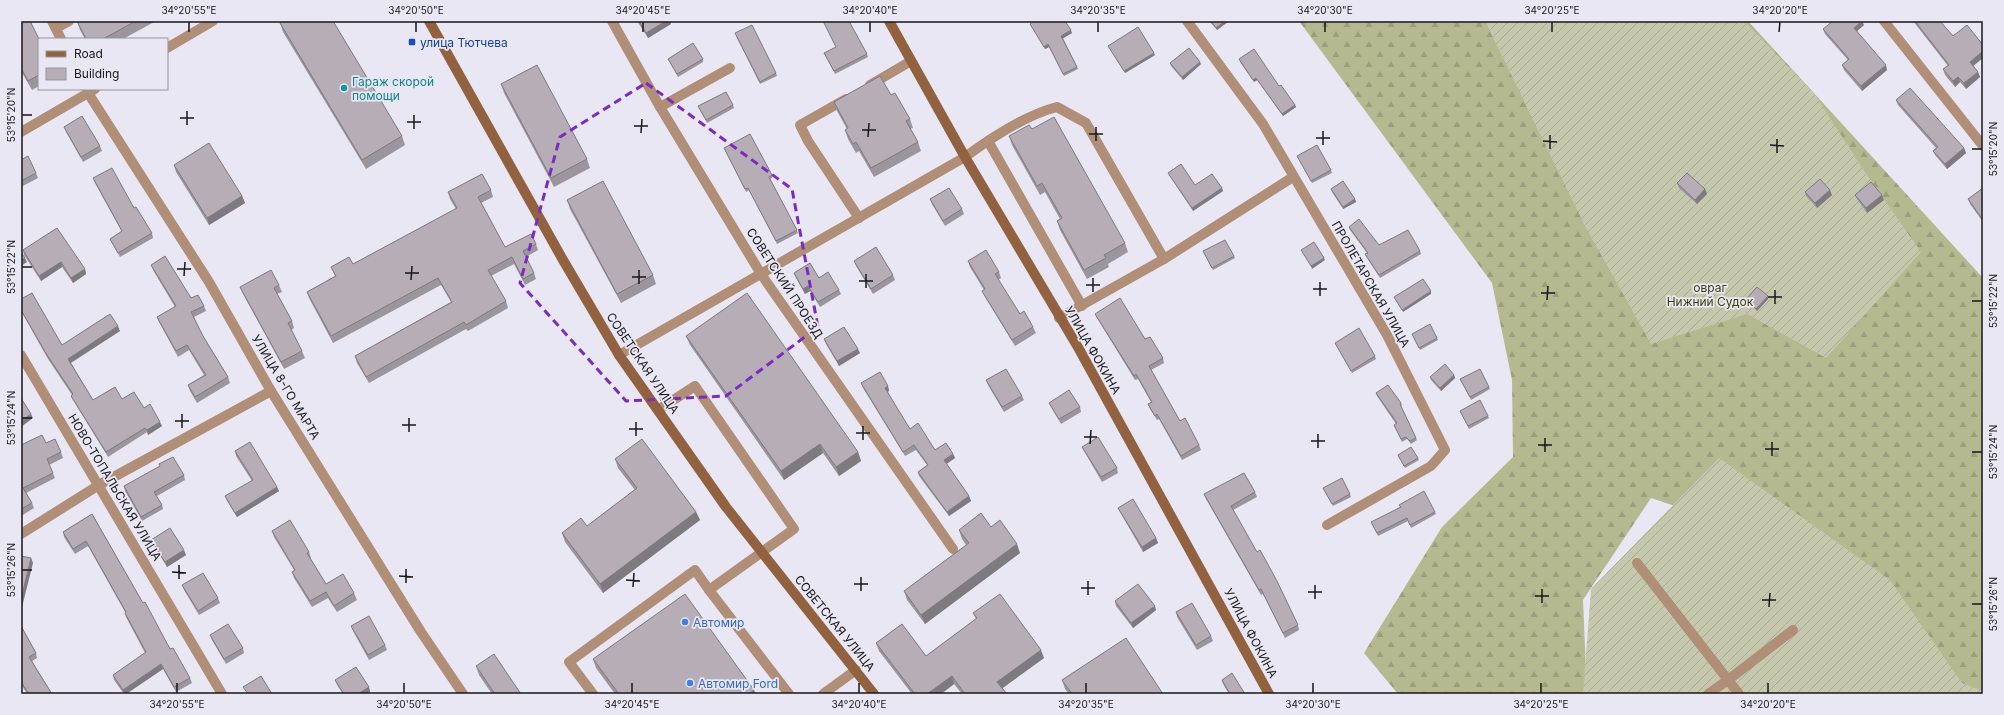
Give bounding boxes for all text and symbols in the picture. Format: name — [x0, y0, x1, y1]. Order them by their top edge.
text: 34°20'55"E — [161, 4, 217, 16]
text: 34°20'50"E — [388, 4, 444, 16]
text: 34°20'45"E — [616, 4, 671, 16]
text: 34°20'40"E — [842, 4, 898, 16]
text: 34°20'35"E — [1070, 4, 1126, 16]
text: 34°20'30"E — [1297, 4, 1353, 16]
text: 34°20'25"E — [1524, 4, 1580, 16]
text: 34°20'20"E — [1752, 4, 1808, 16]
place label: улица Тютчева — [420, 35, 508, 50]
marker: улица Тютчева — [407, 37, 417, 47]
legend — [38, 38, 168, 90]
text: Road — [74, 46, 103, 61]
text: Building — [74, 66, 119, 81]
place label: Гараж скорой помощи — [352, 74, 434, 103]
marker: Гараж скорой помощи — [339, 83, 349, 93]
text: 53°15'20"N — [5, 88, 17, 142]
text: 53°15'20"N — [1987, 122, 1999, 176]
street label: ПРОЛЕТАРСКАЯ УЛИЦА — [1329, 218, 1413, 350]
street label: СОВЕТСКИЙ ПРОЕЗД — [744, 225, 826, 341]
text: 53°15'22"N — [5, 240, 17, 294]
text: 53°15'22"N — [1987, 274, 1999, 328]
park label: овраг Нижний Судок — [1667, 280, 1754, 309]
street label: УЛИЦА ФОКИНА — [1062, 303, 1124, 397]
street label: СОВЕТСКАЯ УЛИЦА — [603, 309, 683, 417]
street label: УЛИЦА 8-ГО МАРТА — [249, 332, 323, 442]
text: 53°15'24"N — [5, 391, 17, 445]
street label: НОВО-ТОПАЛЬСКАЯ УЛИЦА — [65, 411, 165, 563]
text: 53°15'24"N — [1987, 425, 1999, 479]
text: 53°15'26"N — [5, 543, 17, 597]
street label: СОВЕТСКАЯ УЛИЦА — [792, 572, 878, 674]
text: 53°15'26"N — [1987, 577, 1999, 631]
street label: УЛИЦА ФОКИНА — [1221, 586, 1281, 680]
place label: Автомир — [693, 615, 744, 630]
marker: Автомир — [680, 617, 690, 627]
place label: Автомир Ford — [698, 676, 778, 691]
marker: Автомир Ford — [685, 678, 695, 688]
text: 34°20'55"E — [149, 698, 205, 710]
text: 34°20'50"E — [376, 698, 432, 710]
text: 34°20'45"E — [605, 698, 660, 710]
text: 34°20'40"E — [831, 698, 887, 710]
text: 34°20'35"E — [1058, 698, 1114, 710]
text: 34°20'30"E — [1285, 698, 1341, 710]
text: 34°20'25"E — [1513, 698, 1569, 710]
text: 34°20'20"E — [1740, 698, 1796, 710]

